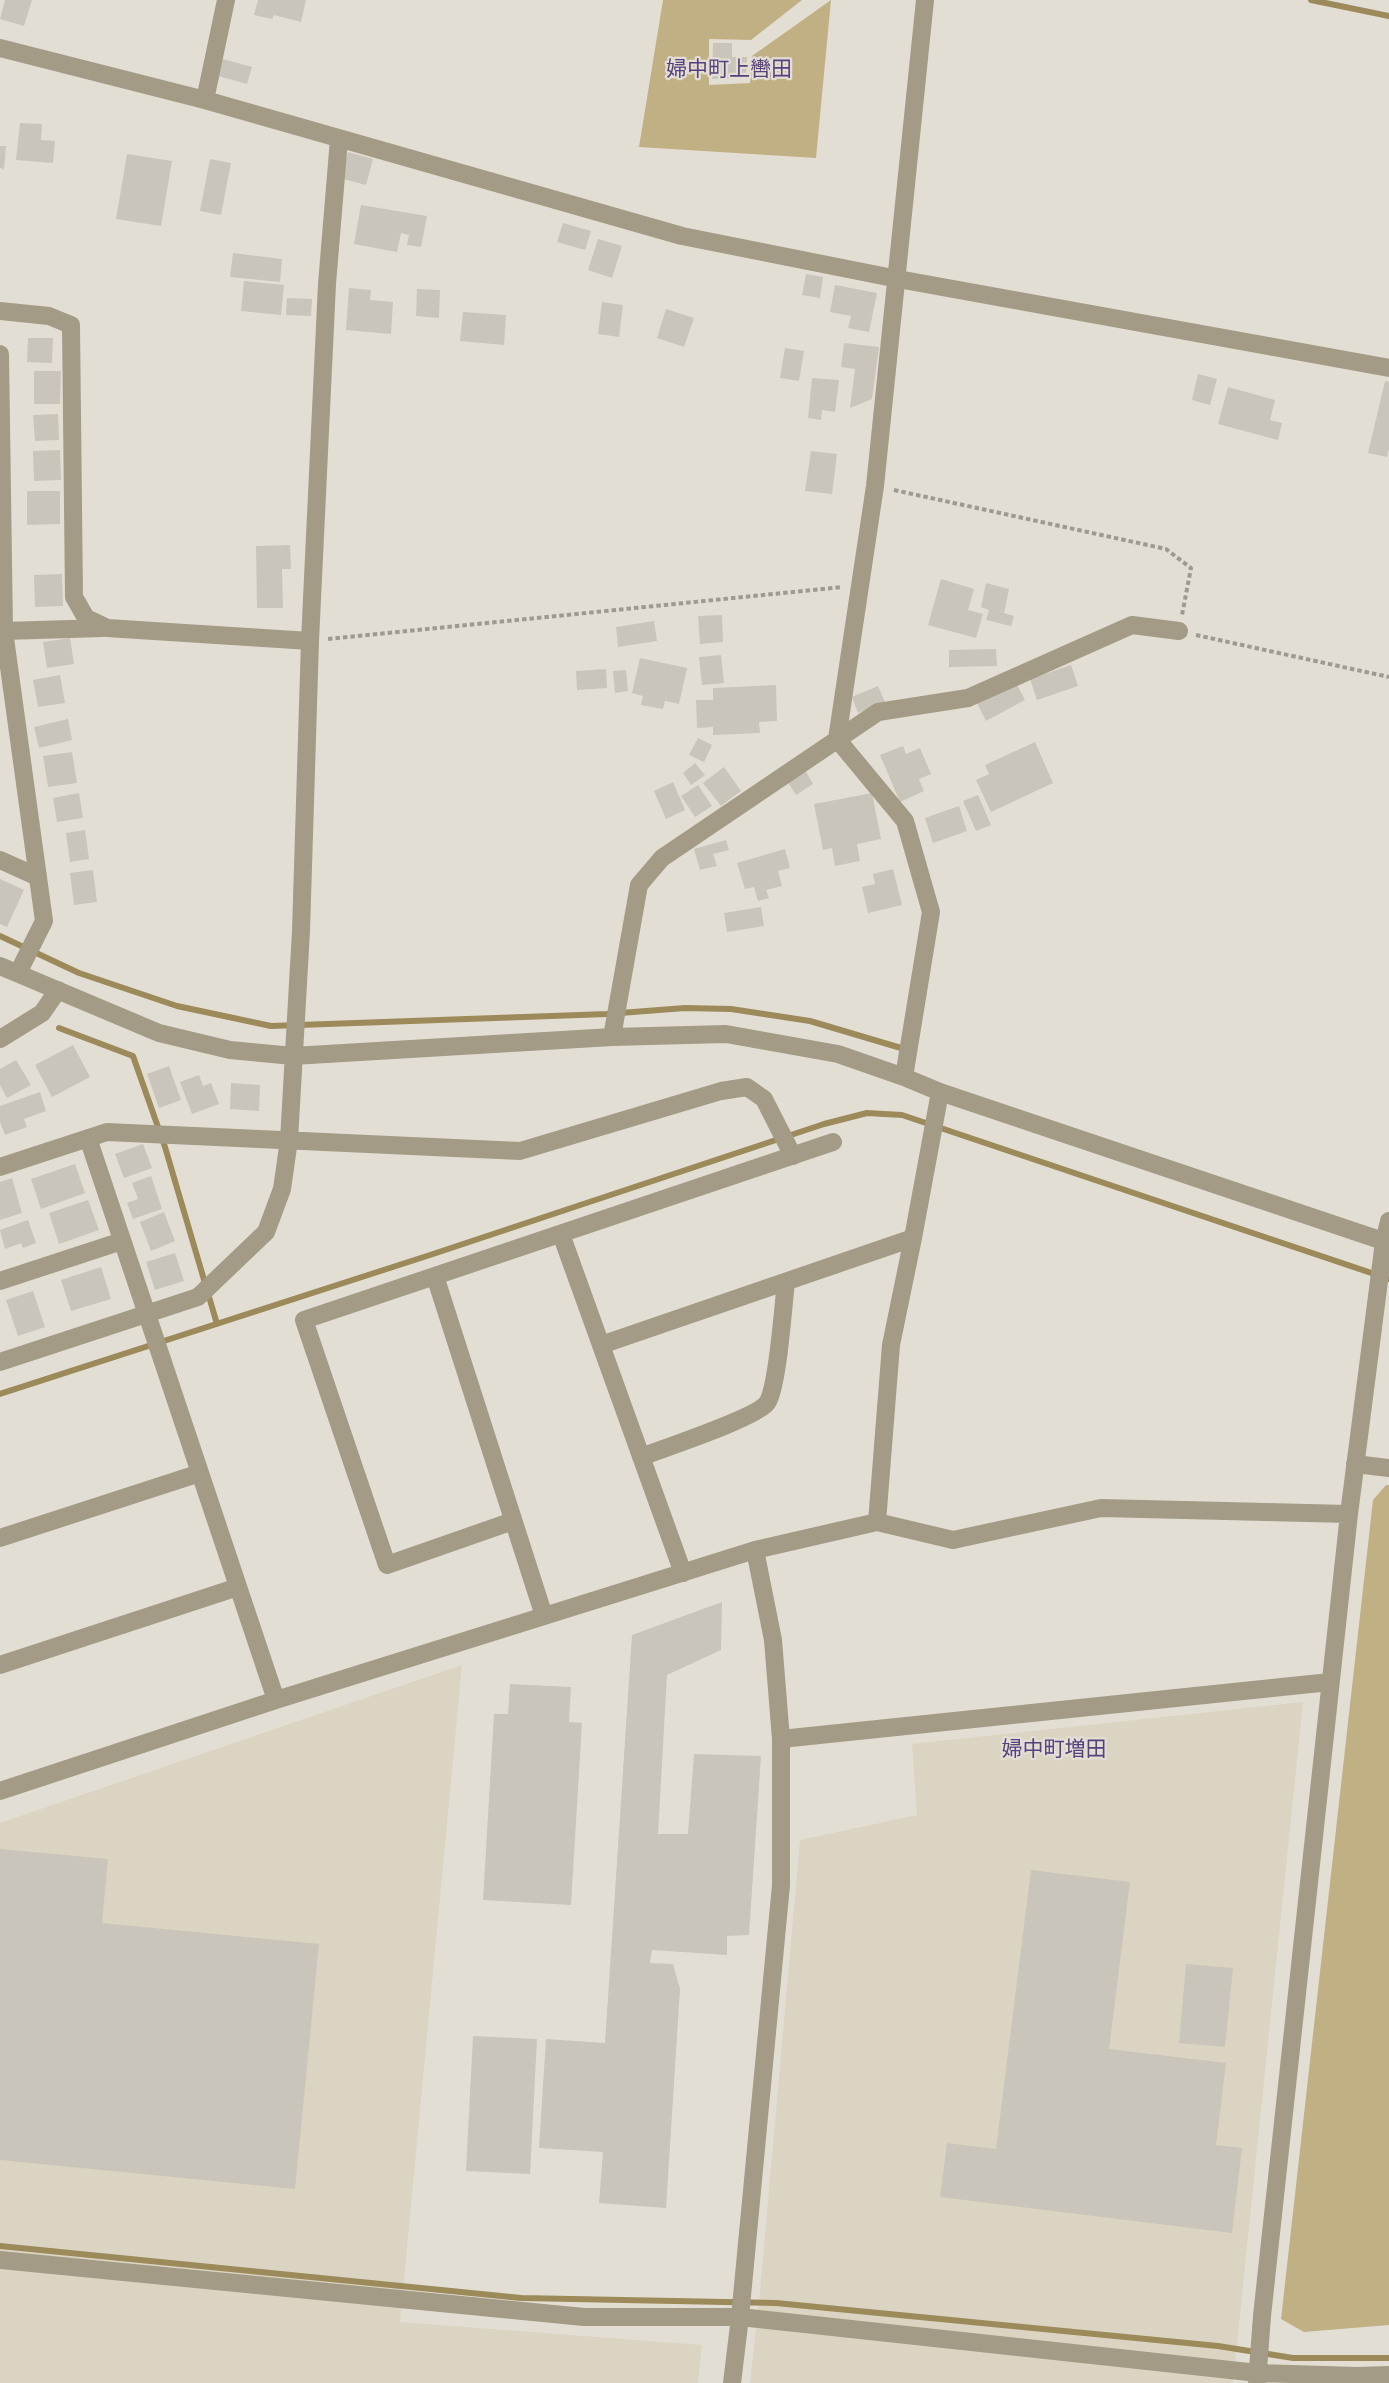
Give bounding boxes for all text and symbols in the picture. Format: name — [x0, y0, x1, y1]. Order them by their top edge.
district label: 婦中町上轡田 — [666, 58, 792, 84]
district label: 婦中町増田 — [1002, 1738, 1106, 1764]

